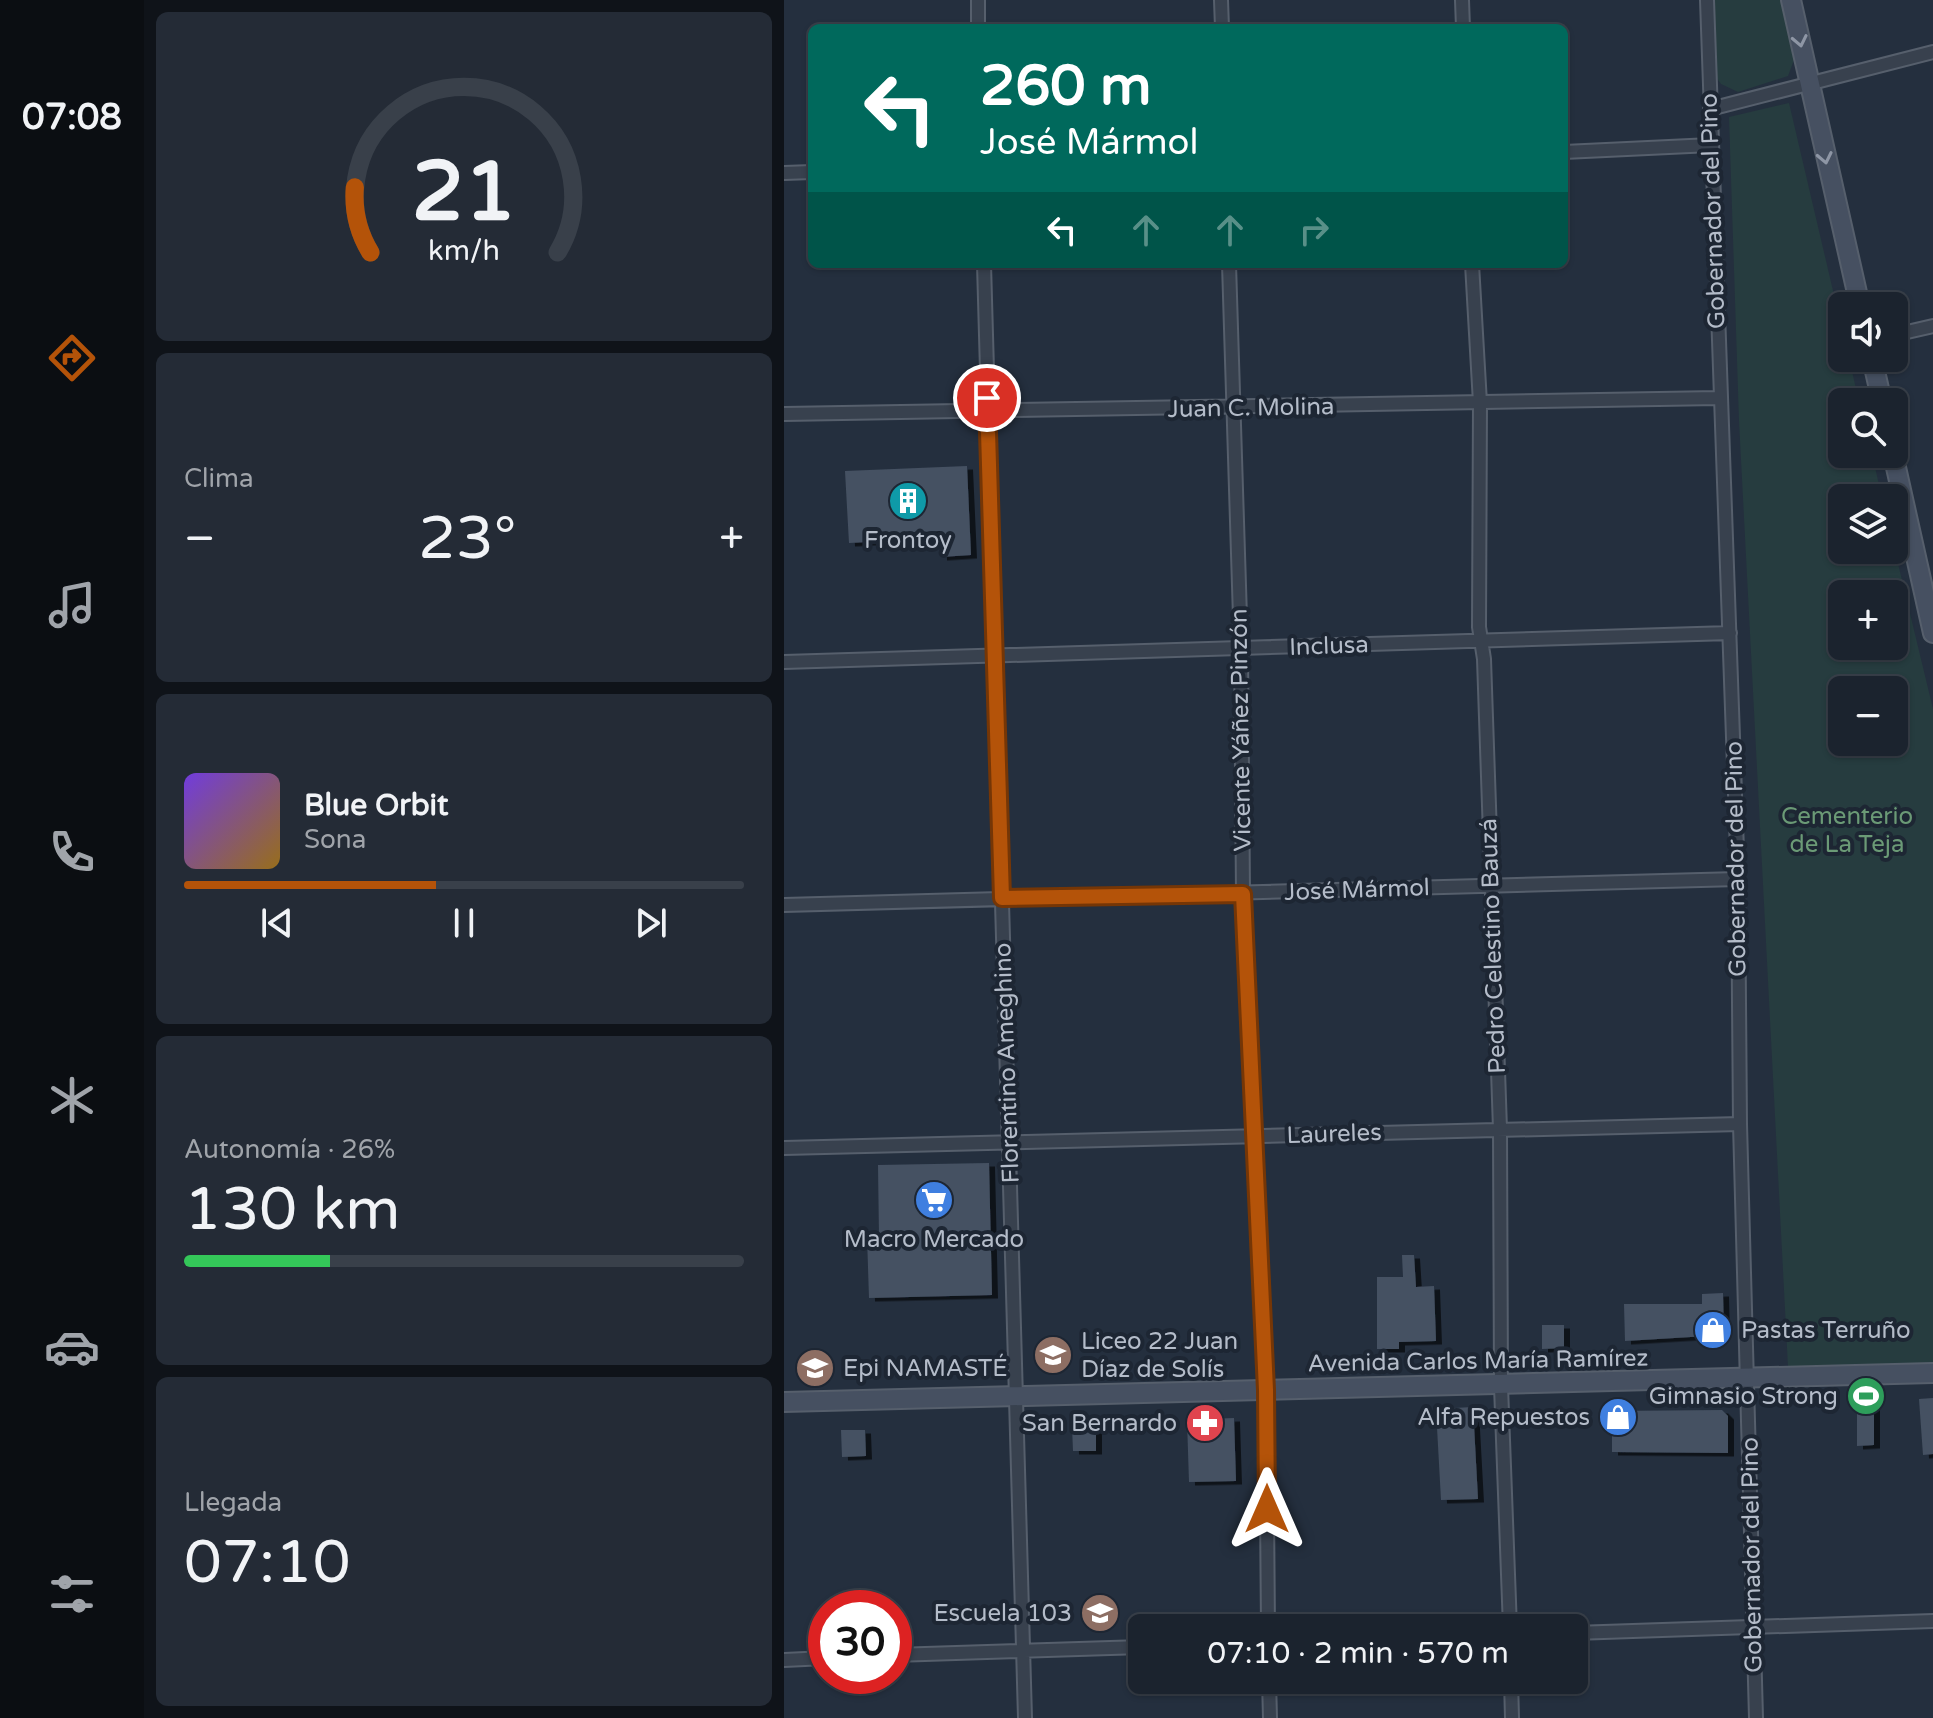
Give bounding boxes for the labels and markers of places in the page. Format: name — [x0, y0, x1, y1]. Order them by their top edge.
pin — [953, 364, 1021, 432]
building icon: Frontoy — [887, 480, 929, 522]
place label: Frontoy — [864, 526, 952, 555]
supermarket icon: Macro Mercado — [913, 1179, 955, 1221]
place label: Macro Mercado — [844, 1225, 1024, 1254]
shop icon: Pastas Terruño — [1692, 1309, 1734, 1351]
place label: Pastas Terruño — [1741, 1316, 1911, 1345]
place label: Liceo 22 Juan Díaz de Solís — [1081, 1327, 1238, 1384]
school or university icon: Liceo 22 Juan Díaz de Solís — [1032, 1334, 1074, 1376]
school or university icon: Epi NAMASTÉ — [794, 1347, 836, 1389]
place label: Epi NAMASTÉ — [843, 1353, 1008, 1383]
sports icon: Gimnasio Strong — [1845, 1375, 1887, 1417]
place label: Gimnasio Strong — [1649, 1382, 1838, 1411]
shop icon: Alfa Repuestos — [1597, 1396, 1639, 1438]
pharmacy icon: San Bernardo — [1184, 1402, 1226, 1444]
place label: Alfa Repuestos — [1417, 1403, 1590, 1432]
place label: San Bernardo — [1022, 1409, 1177, 1438]
school or university icon: Escuela 103 — [1079, 1592, 1121, 1634]
place label: Escuela 103 — [933, 1599, 1072, 1628]

